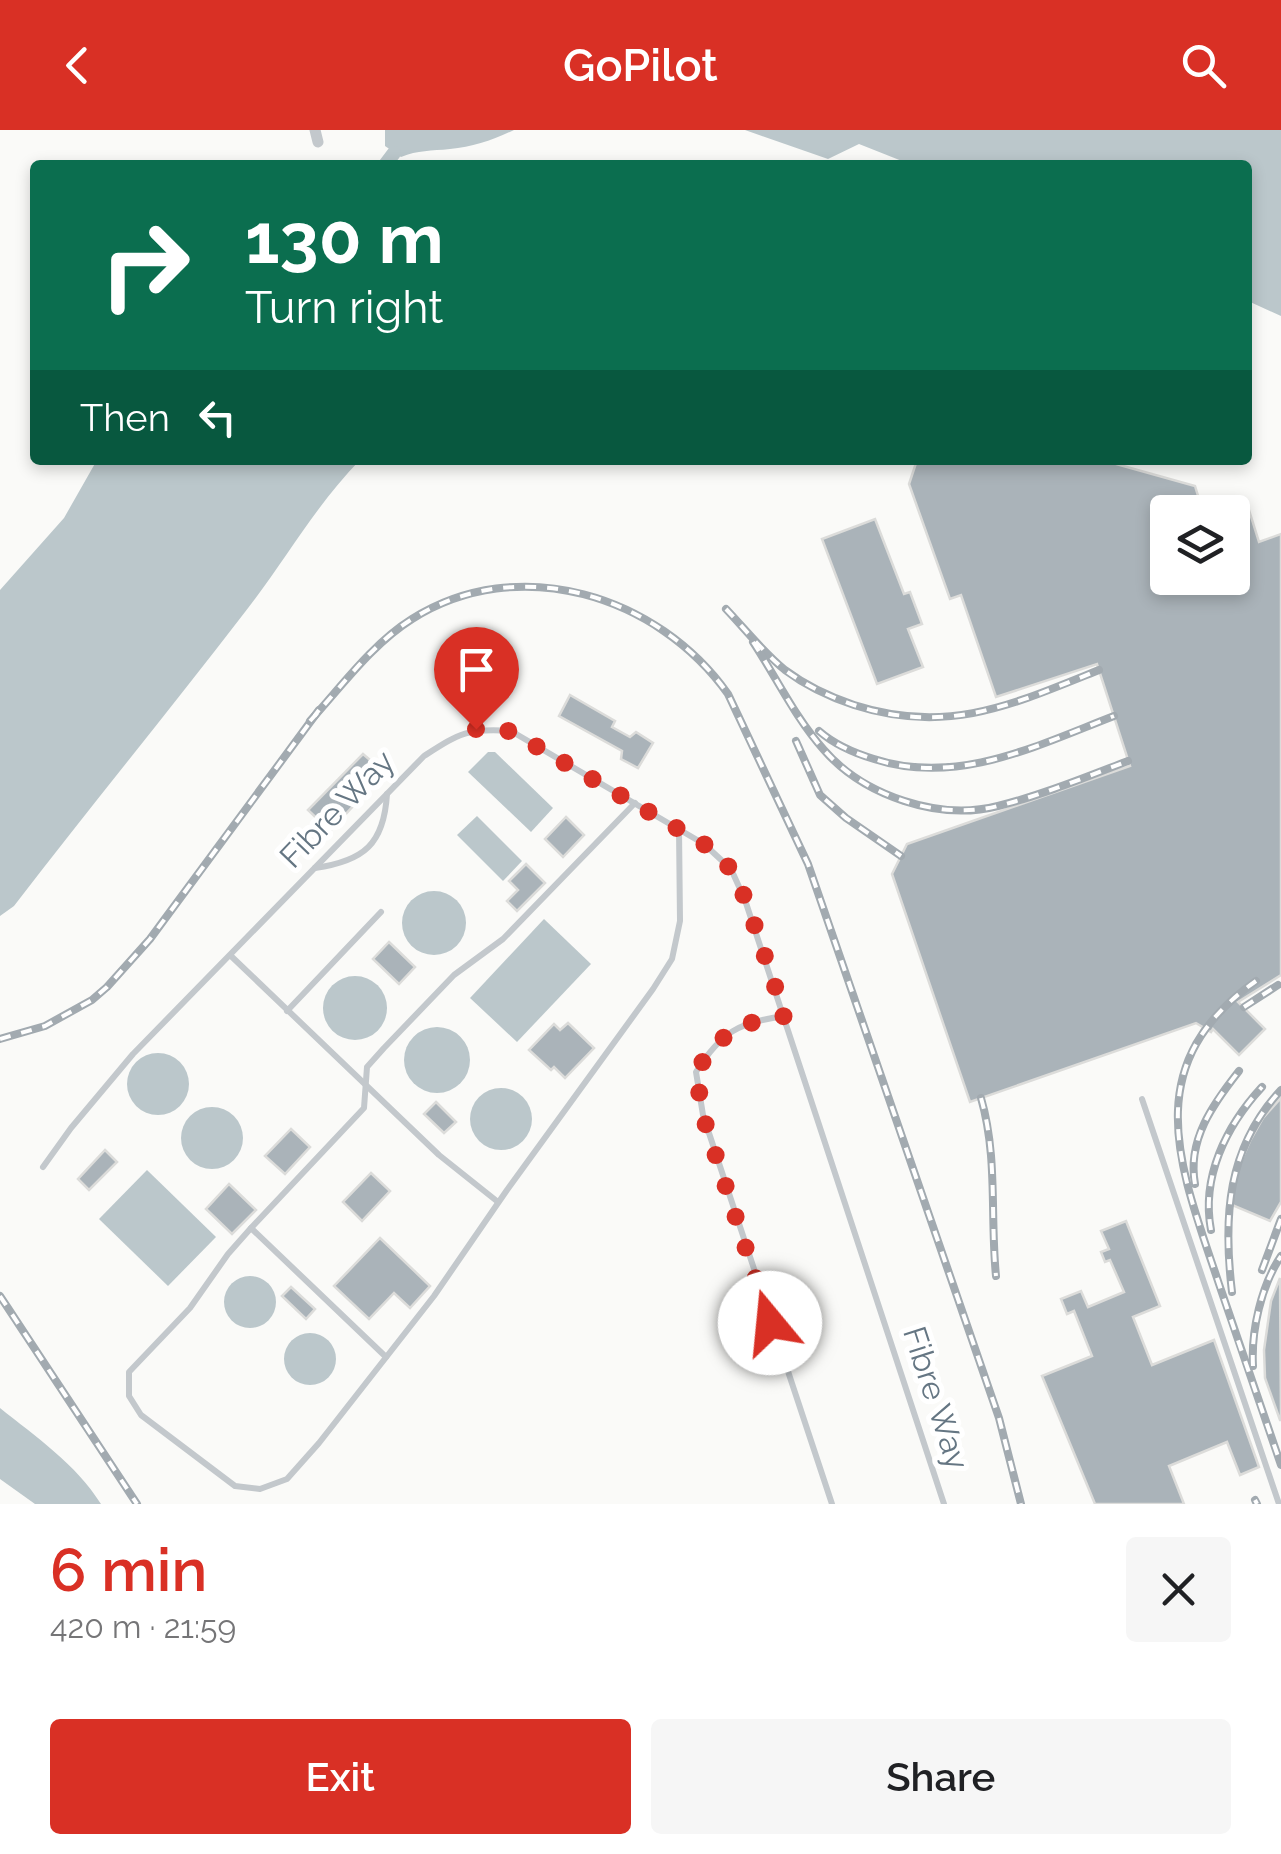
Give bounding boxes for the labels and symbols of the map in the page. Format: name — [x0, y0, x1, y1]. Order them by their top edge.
pin — [434, 627, 519, 730]
street label: Fibre Way — [272, 743, 401, 875]
position arrow — [718, 1271, 822, 1375]
street label: Fibre Way — [896, 1322, 977, 1474]

